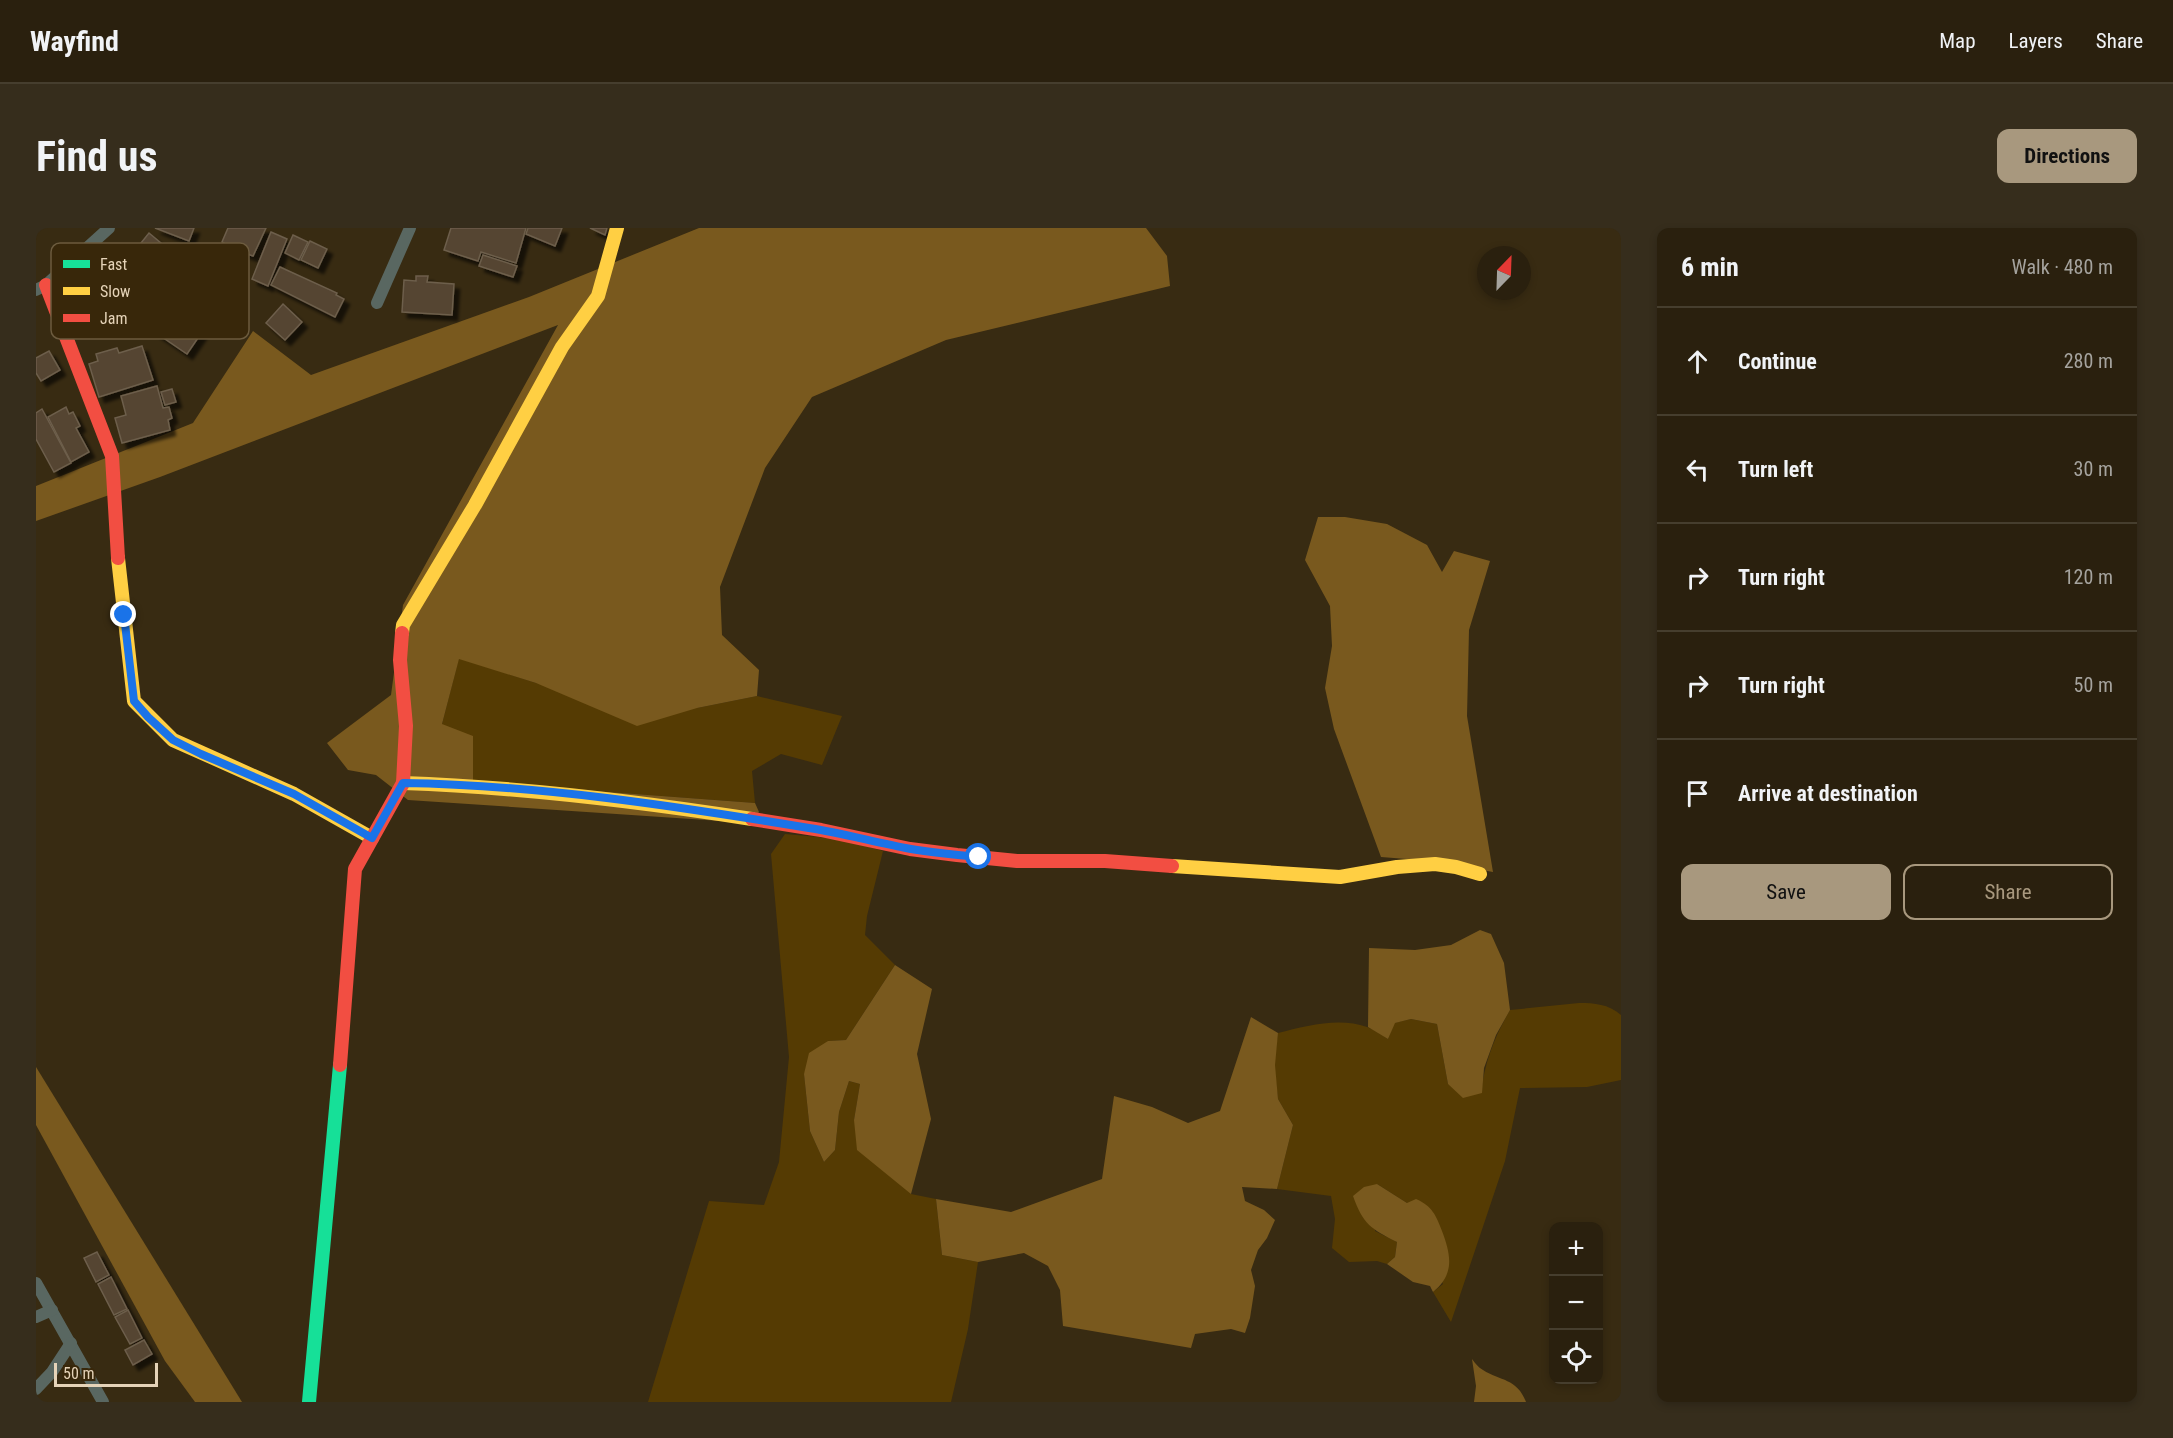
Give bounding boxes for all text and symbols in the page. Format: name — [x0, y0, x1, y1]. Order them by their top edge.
text: Wayfind — [30, 25, 119, 58]
text: Map — [1939, 29, 1976, 53]
text: Layers — [2009, 29, 2063, 53]
text: Share — [2096, 29, 2143, 53]
button: Directions — [1997, 129, 2137, 183]
text: Find us — [36, 132, 157, 181]
legend — [51, 243, 249, 339]
north arrow — [1477, 246, 1531, 300]
text: 6 min — [1681, 252, 1739, 282]
text: Fast — [100, 255, 127, 274]
text: Walk · 480 m — [2012, 255, 2113, 279]
text: Slow — [100, 282, 130, 301]
text: Jam — [100, 309, 127, 328]
icon: ahead — [1681, 345, 1714, 378]
text: Continue — [1738, 349, 1817, 374]
text: 280 m — [2064, 349, 2113, 373]
icon: left — [1681, 453, 1714, 486]
text: Turn left — [1738, 457, 1813, 482]
text: 30 m — [2074, 457, 2113, 481]
icon: right — [1681, 561, 1714, 594]
text: Turn right — [1738, 565, 1825, 590]
text: 120 m — [2064, 565, 2113, 589]
route end — [110, 601, 136, 627]
icon: right — [1681, 669, 1714, 702]
text: Turn right — [1738, 673, 1825, 698]
text: 50 m — [2074, 673, 2113, 697]
icon: arrive — [1681, 777, 1714, 810]
text: Arrive at destination — [1738, 781, 1918, 806]
route start — [965, 843, 991, 869]
button: Save — [1681, 864, 1891, 920]
button: Share — [1903, 864, 2113, 920]
map controls — [1549, 1222, 1603, 1384]
button: + — [1549, 1222, 1603, 1276]
button: − — [1549, 1276, 1603, 1330]
button: locate — [1549, 1330, 1603, 1384]
scale bar — [54, 1360, 158, 1388]
text: 50 m — [63, 1364, 95, 1383]

